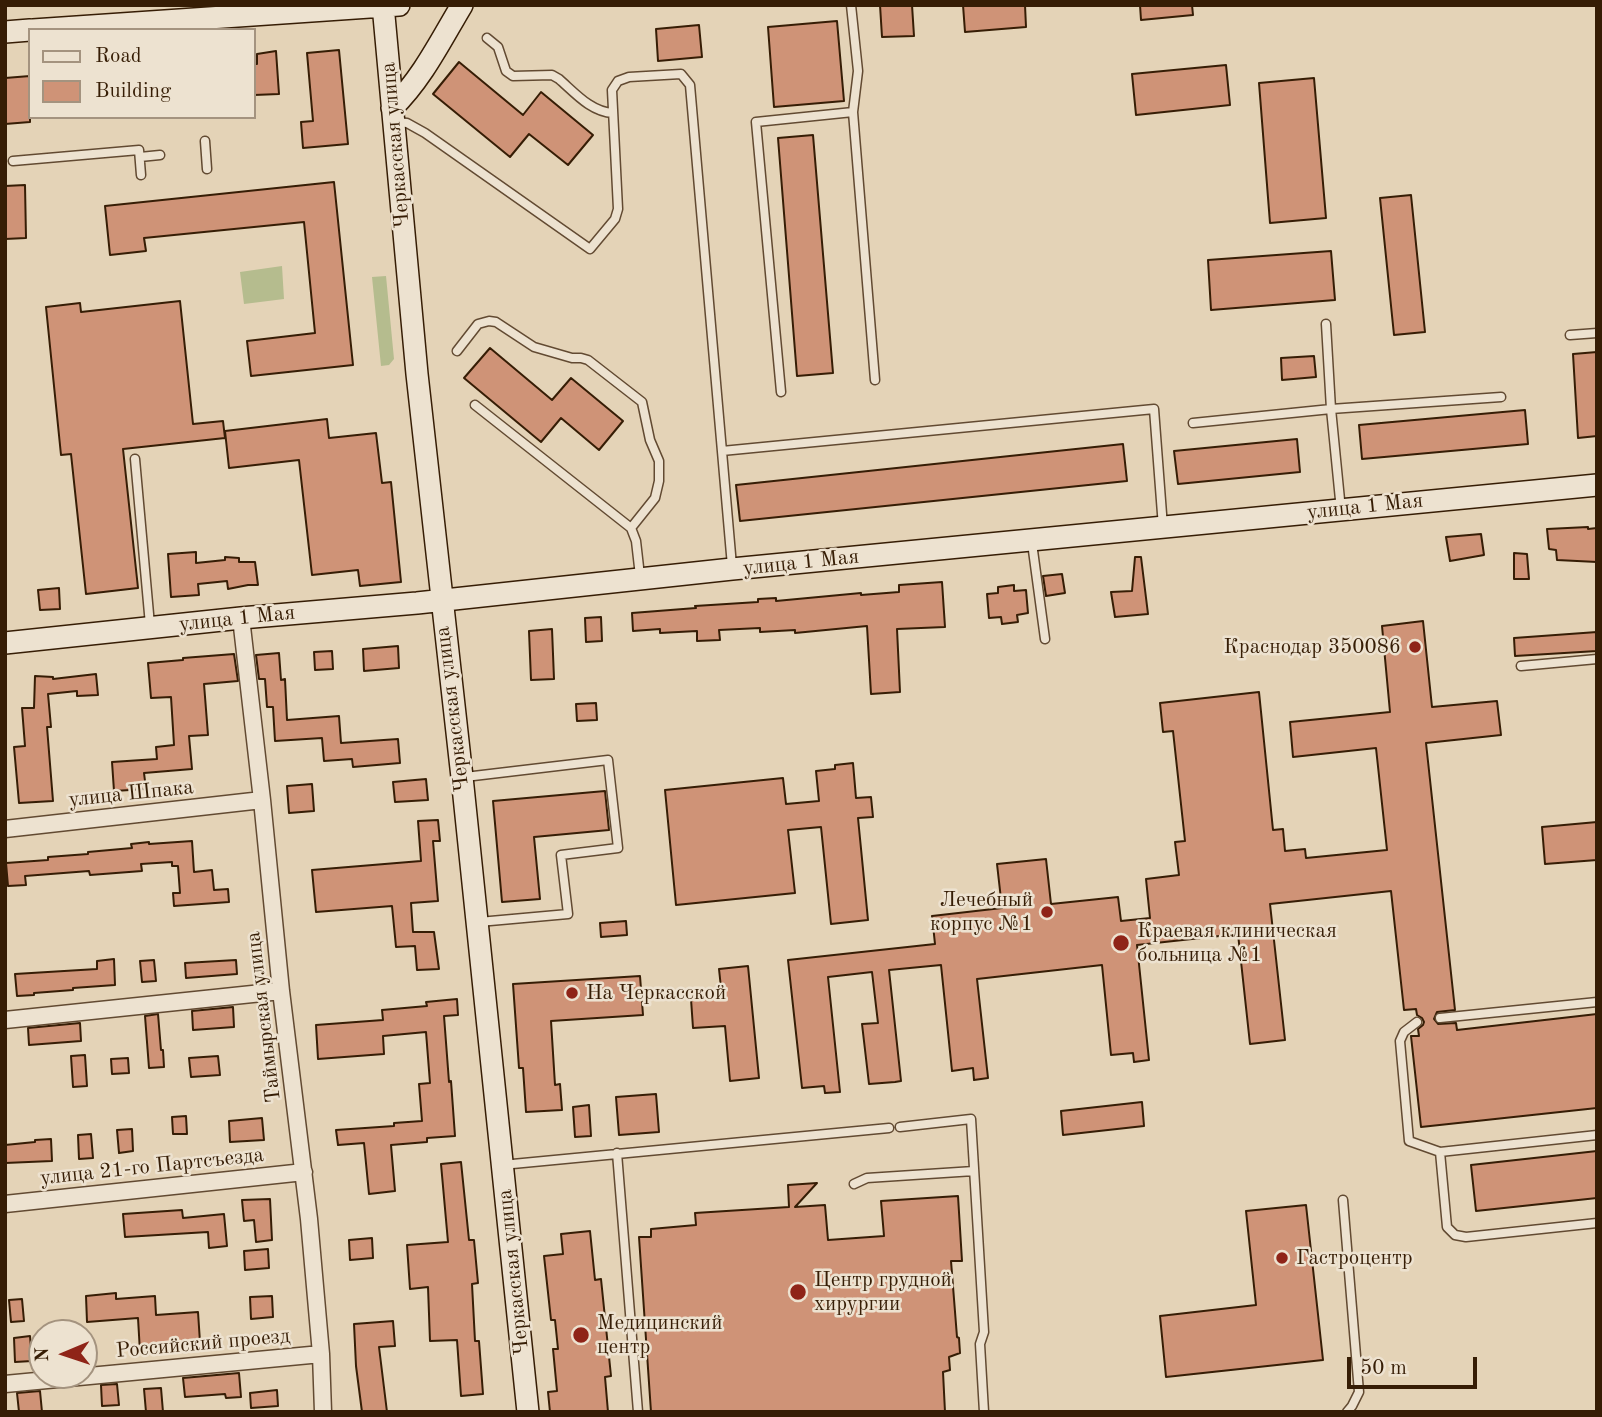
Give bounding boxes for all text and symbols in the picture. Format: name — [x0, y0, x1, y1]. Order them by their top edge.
legend — [28, 28, 256, 119]
text: Road — [95, 46, 142, 67]
street label: Черкасская улица — [376, 61, 416, 229]
text: Building — [95, 81, 171, 102]
street label: улица 1 Мая — [1306, 488, 1424, 526]
street label: улица 1 Мая — [742, 544, 860, 582]
street label: улица 1 Мая — [178, 600, 296, 638]
street label: Черкасская улица — [430, 625, 476, 793]
place label: Краснодар 350086 — [1223, 634, 1401, 660]
marker: Краснодар 350086 — [1407, 639, 1423, 655]
street label: улица Шпака — [67, 775, 195, 813]
place label: Лечебный корпус №1 — [930, 887, 1033, 937]
marker: Лечебный корпус №1 — [1039, 904, 1055, 920]
place label: Краевая клиническая больница №1 — [1137, 918, 1337, 968]
street label: Таймырская улица — [241, 930, 287, 1104]
marker: Краевая клиническая больница №1 — [1111, 933, 1131, 953]
place label: На Черкасской — [586, 980, 726, 1006]
marker: На Черкасской — [564, 985, 580, 1001]
street label: улица 21-го Партсъезда — [39, 1143, 265, 1191]
street label: Черкасская улица — [493, 1188, 535, 1356]
place label: Гастроцентр — [1296, 1245, 1413, 1271]
marker: Гастроцентр — [1274, 1250, 1290, 1266]
place label: Центр грудной хирургии — [814, 1267, 952, 1317]
marker: Центр грудной хирургии — [788, 1282, 808, 1302]
place label: Медицинский центр — [597, 1310, 722, 1360]
north arrow — [28, 1319, 98, 1389]
street label: Российский проезд — [115, 1324, 291, 1364]
marker: Медицинский центр — [571, 1325, 591, 1345]
scale bar — [1350, 1344, 1480, 1388]
text: N — [34, 1347, 53, 1362]
text: 50 m — [1360, 1358, 1407, 1379]

